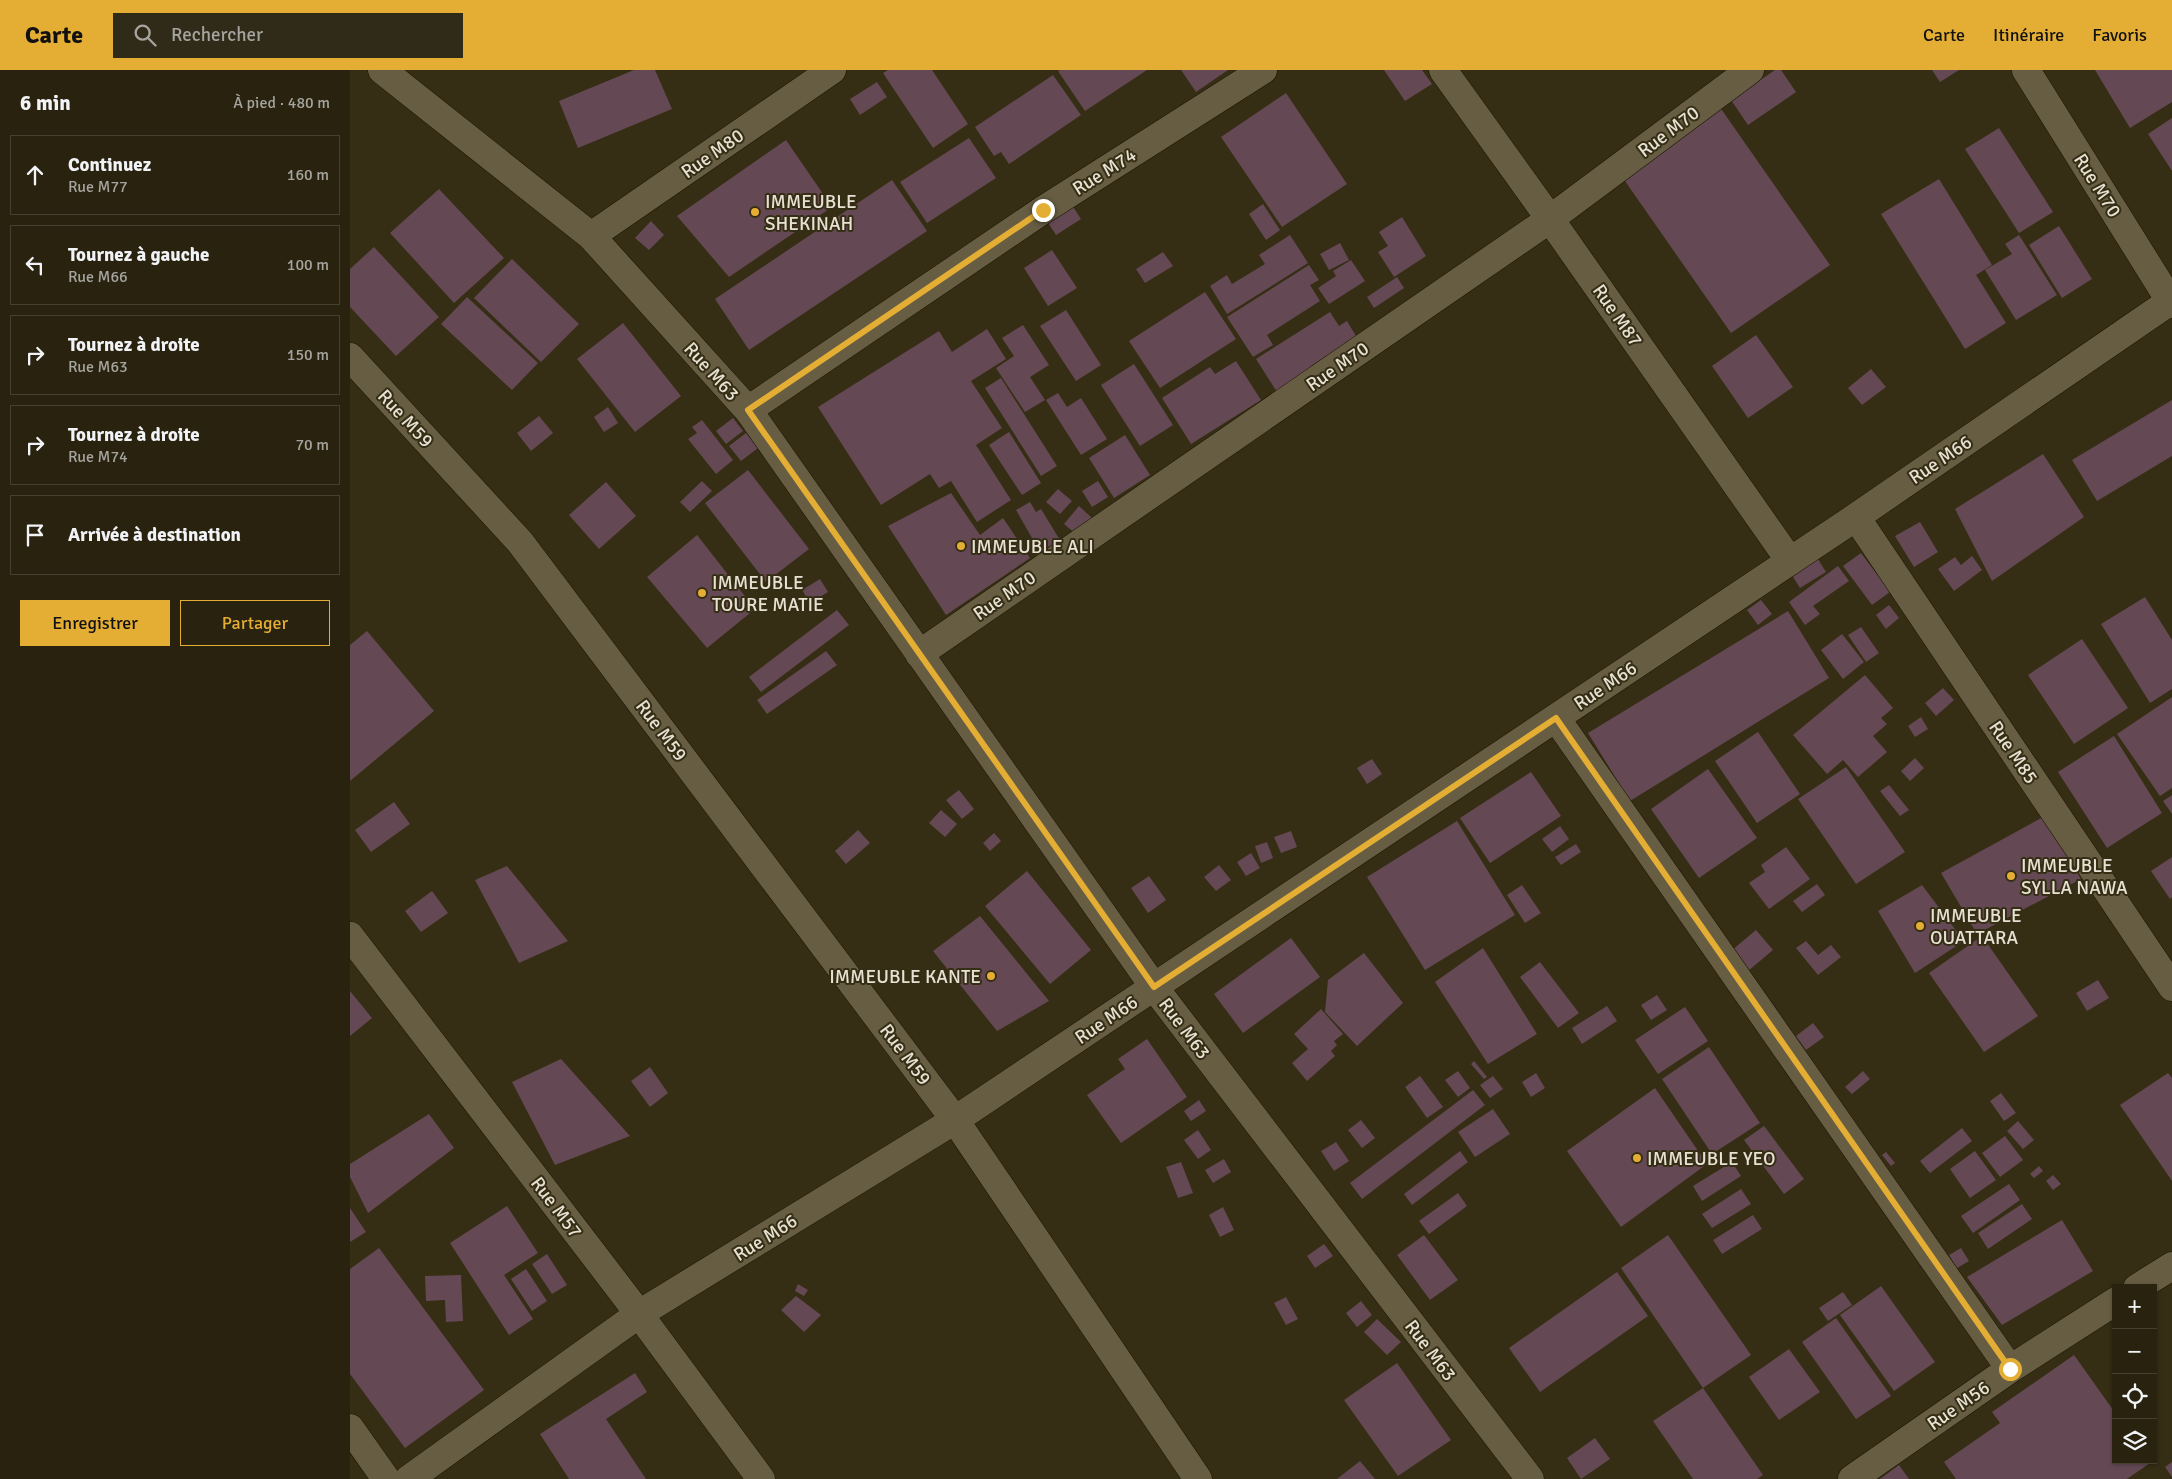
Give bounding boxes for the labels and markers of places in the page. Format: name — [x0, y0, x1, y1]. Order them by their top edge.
place label: IMMEUBLE SHEKINAH — [765, 190, 857, 236]
marker: IMMEUBLE SHEKINAH — [749, 206, 761, 218]
place label: IMMEUBLE ALI — [971, 535, 1094, 559]
marker: IMMEUBLE ALI — [955, 540, 967, 552]
place label: IMMEUBLE TOURE MATIE — [712, 571, 824, 617]
marker: IMMEUBLE TOURE MATIE — [696, 587, 708, 599]
place label: IMMEUBLE SYLLA NAWA — [2021, 854, 2128, 900]
marker: IMMEUBLE SYLLA NAWA — [2005, 870, 2017, 882]
place label: IMMEUBLE OUATTARA — [1930, 904, 2022, 950]
marker: IMMEUBLE OUATTARA — [1914, 920, 1926, 932]
place label: IMMEUBLE KANTE — [829, 965, 981, 989]
marker: IMMEUBLE KANTE — [985, 970, 997, 982]
place label: IMMEUBLE YEO — [1647, 1147, 1776, 1171]
marker: IMMEUBLE YEO — [1631, 1152, 1643, 1164]

